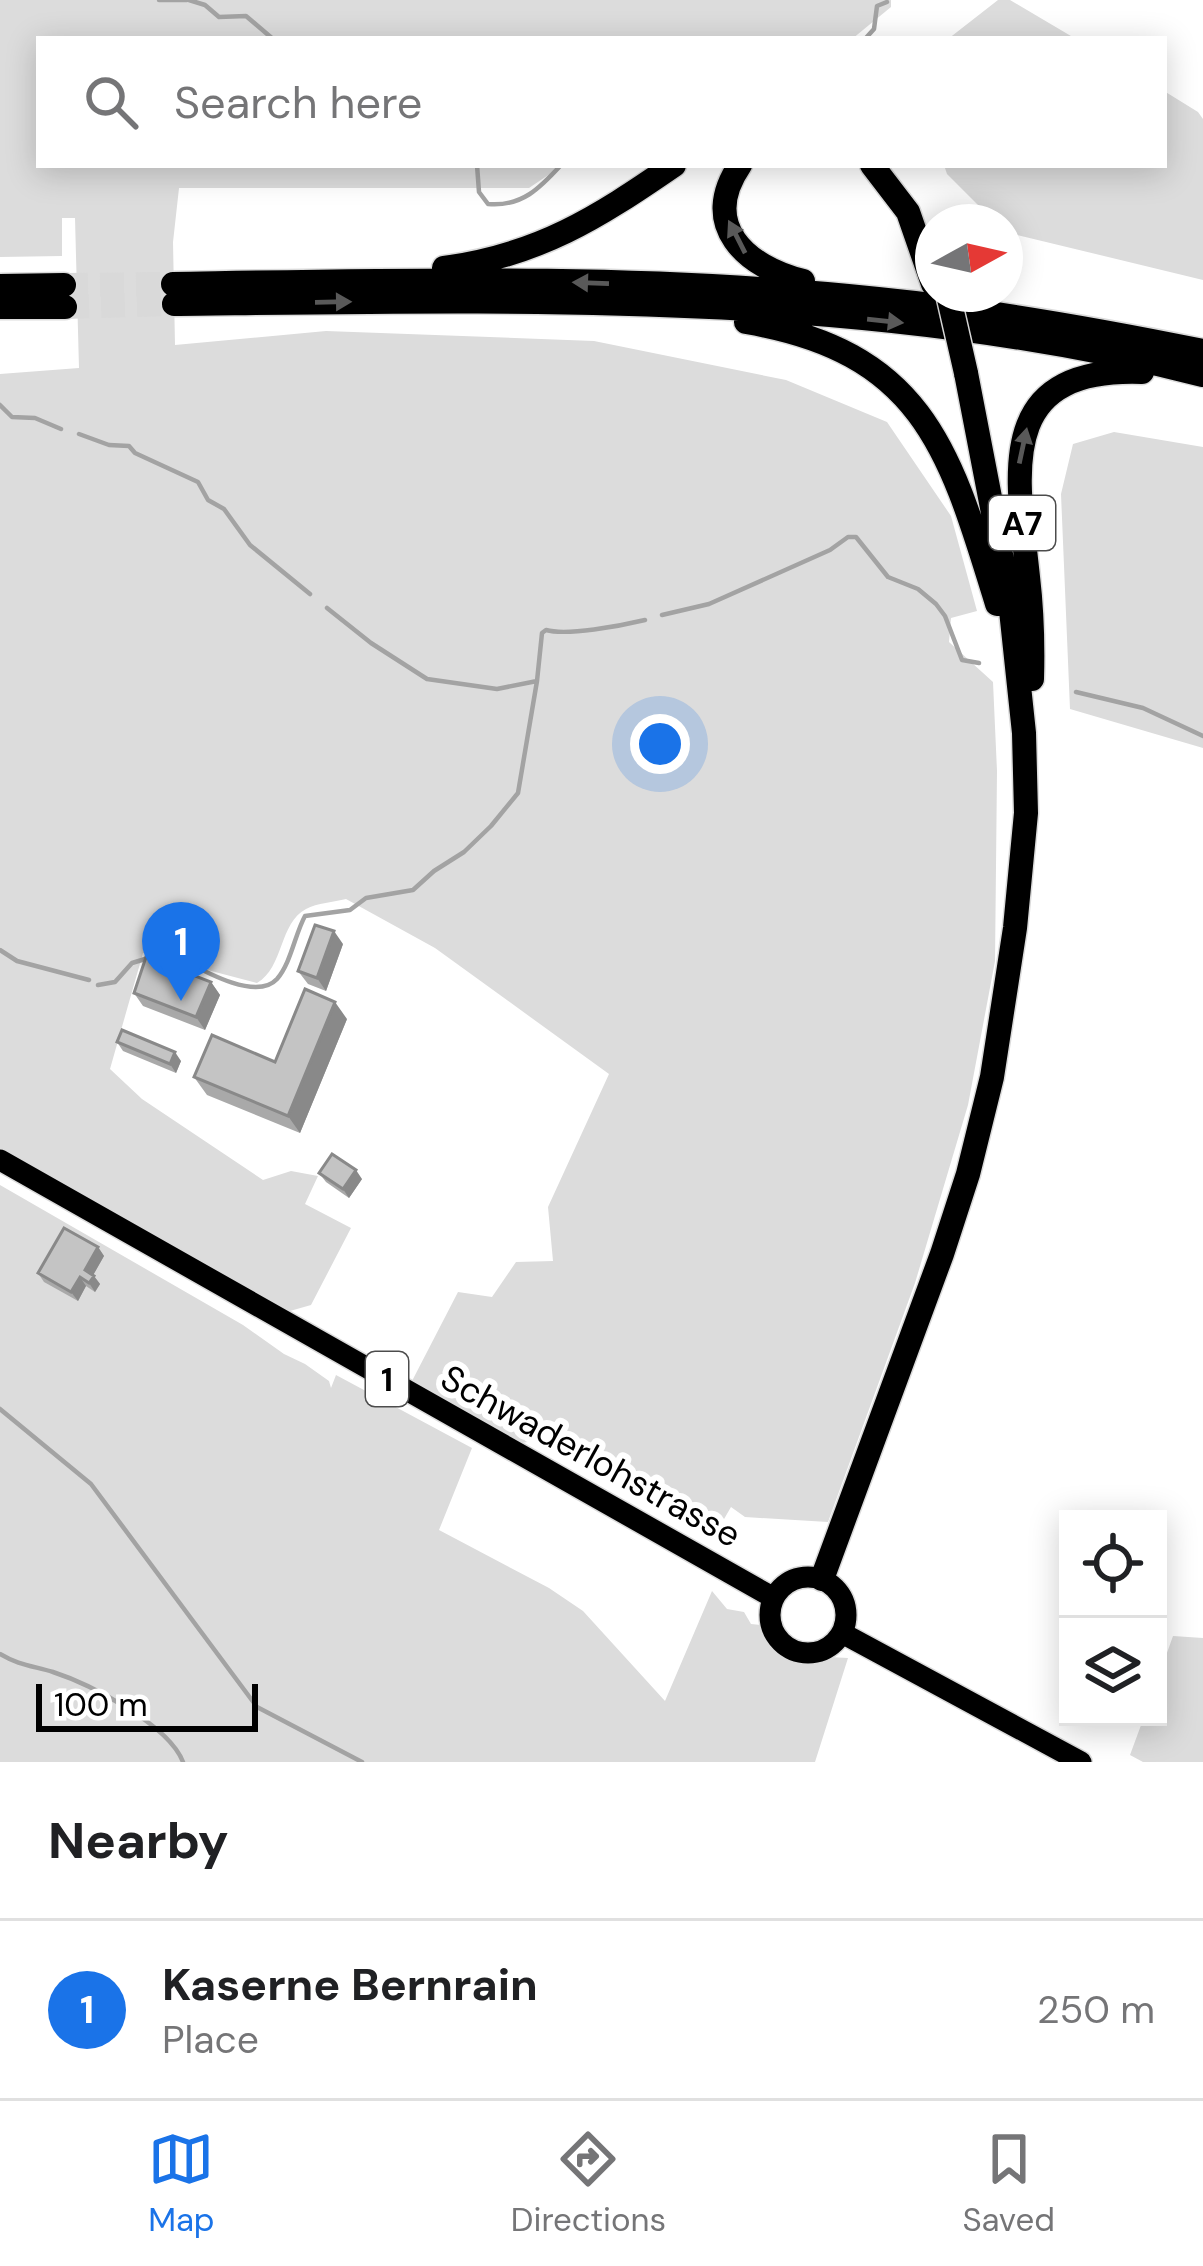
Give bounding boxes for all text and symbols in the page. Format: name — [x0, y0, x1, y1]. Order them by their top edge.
search box — [36, 36, 1167, 168]
icon: search — [78, 69, 144, 135]
text: Search here — [174, 73, 422, 132]
north arrow — [915, 204, 1023, 312]
one-way arrow — [727, 220, 747, 254]
one-way arrow — [571, 273, 609, 292]
one-way arrow — [315, 292, 353, 312]
one-way arrow — [867, 312, 904, 331]
one-way arrow — [1014, 426, 1033, 464]
road number: A7 — [989, 496, 1055, 550]
your location — [630, 714, 690, 774]
pin: 1 — [142, 902, 220, 1001]
road number: 1 — [366, 1352, 408, 1406]
street label: Schwaderlohstrasse — [433, 1354, 749, 1558]
map controls — [1059, 1510, 1167, 1726]
button: locate — [1059, 1510, 1167, 1618]
button: layers — [1059, 1618, 1167, 1726]
scale bar — [36, 1678, 258, 1731]
text: 100 m — [54, 1683, 148, 1726]
text: Nearby — [48, 1807, 229, 1874]
text: Kaserne Bernrain — [162, 1955, 538, 2014]
text: 1 — [80, 1984, 94, 2035]
text: 250 m — [1037, 1984, 1155, 2035]
text: Place — [162, 2014, 259, 2065]
tab: Map — [148, 2126, 215, 2241]
tab: Directions — [511, 2126, 666, 2241]
tab: Saved — [962, 2126, 1055, 2241]

